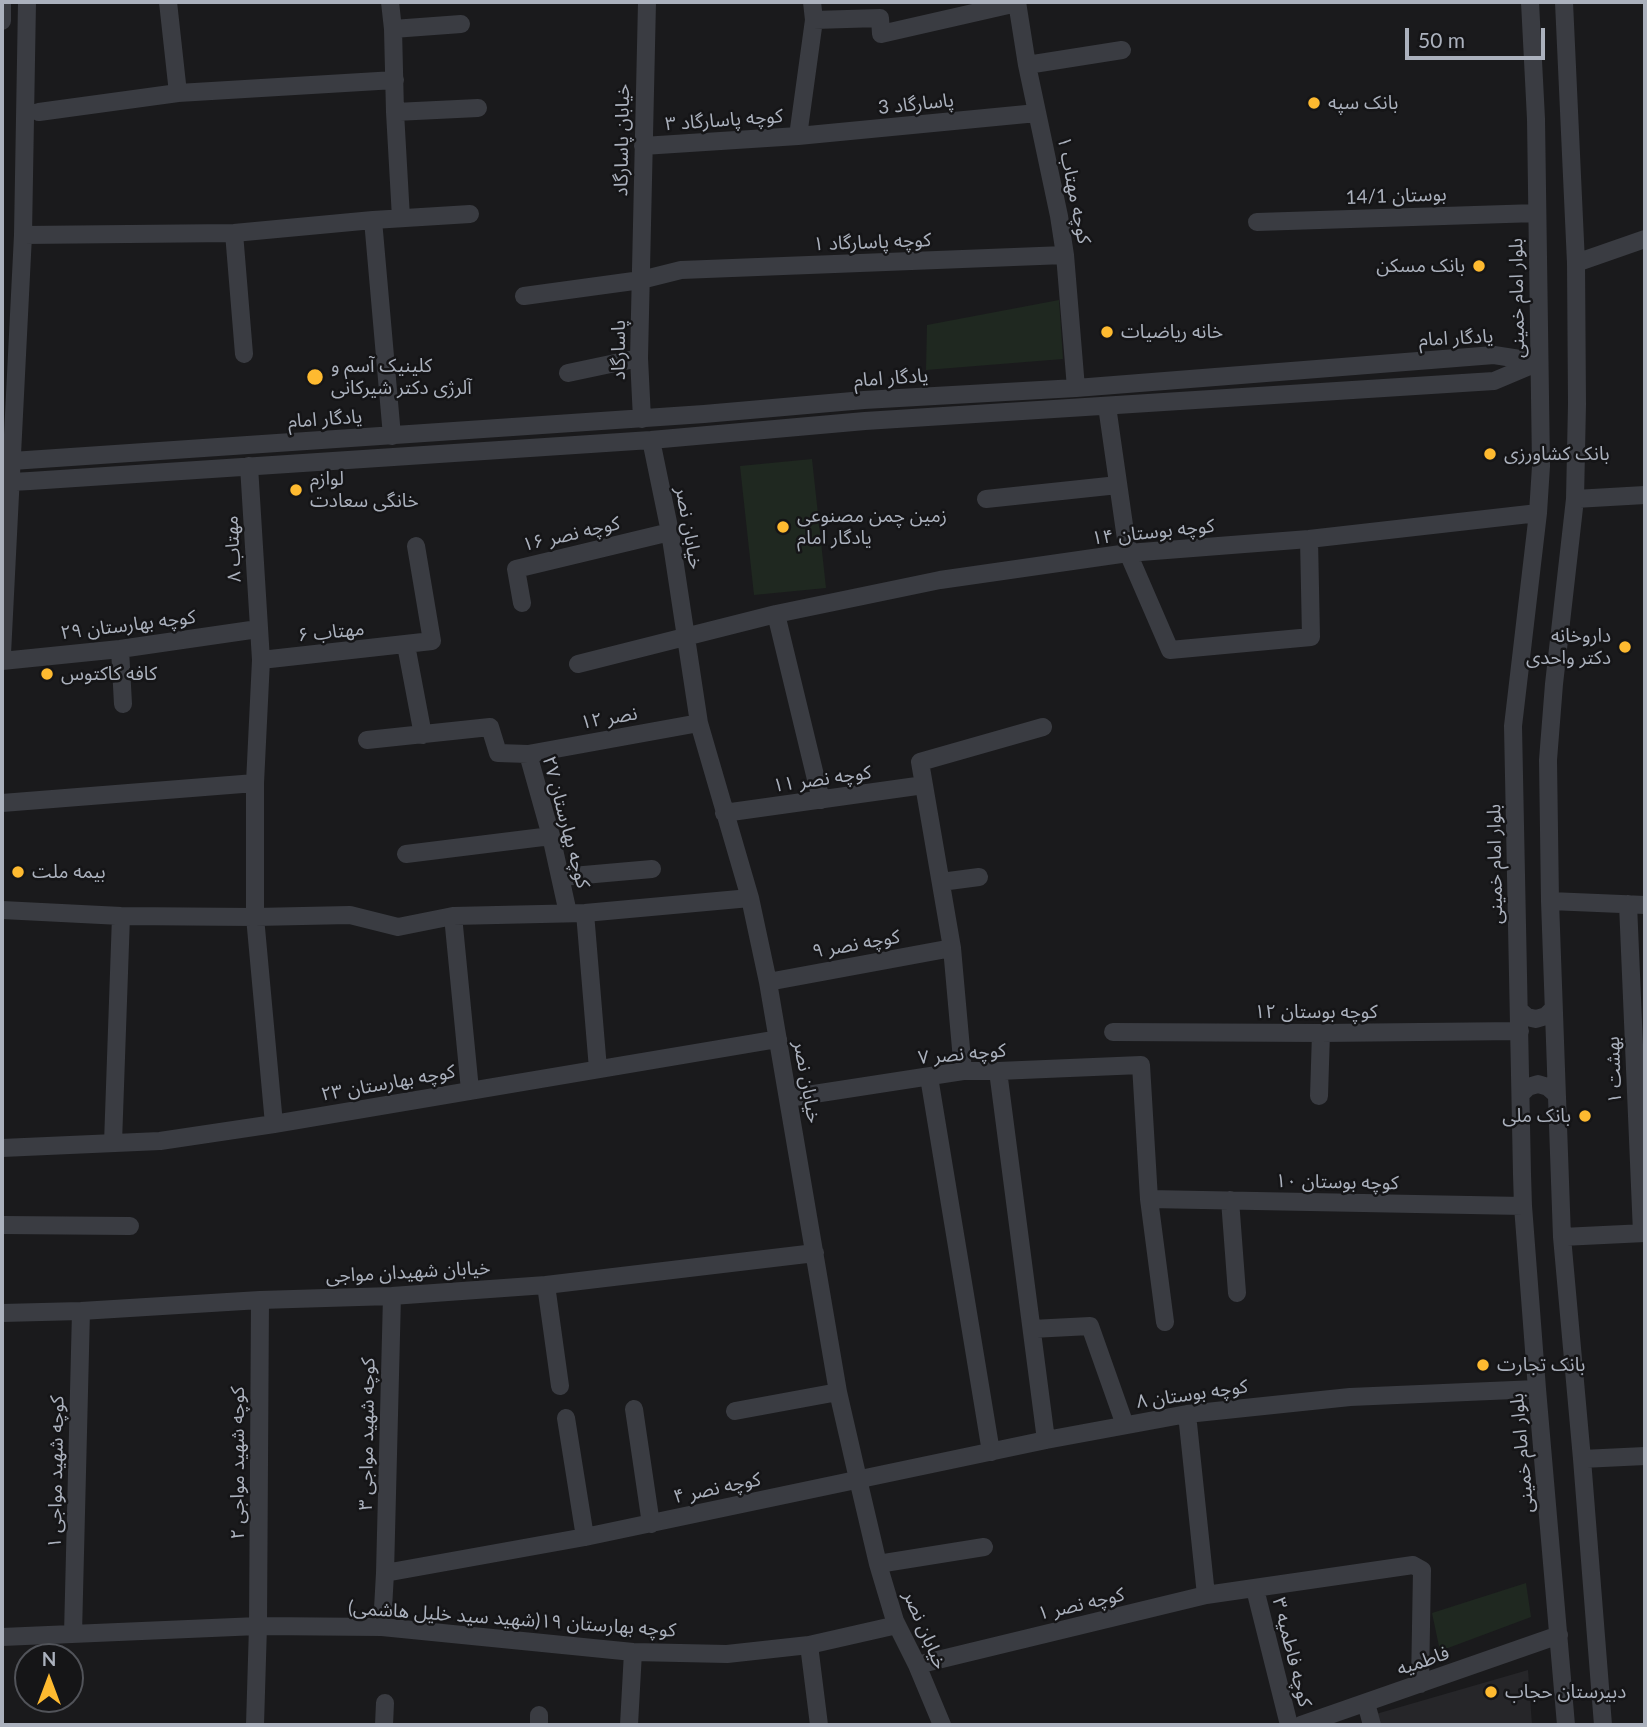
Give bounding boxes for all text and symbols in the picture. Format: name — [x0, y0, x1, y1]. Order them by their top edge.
scale bar — [1409, 14, 1549, 58]
text: 50 m — [1418, 27, 1465, 52]
street label: خیابان پاسارگاد — [610, 84, 634, 196]
street label: پاسارگاد 3 — [877, 89, 955, 119]
place label: بانک سپه — [1328, 92, 1398, 114]
marker: بانک سپه — [1306, 95, 1322, 111]
street label: کوچه پاسارگاد ۳ — [664, 105, 784, 135]
street label: کوچه مهتاب ۱ — [1052, 134, 1096, 246]
street label: بوستان 14/1 — [1345, 183, 1447, 209]
street label: کوچه پاسارگاد ۱ — [813, 229, 931, 255]
street label: بلوار امام خمینی — [1505, 238, 1529, 358]
place label: بانک مسکن — [1376, 255, 1465, 277]
marker: بانک مسکن — [1471, 258, 1487, 274]
street label: پاسارگاد — [608, 320, 630, 380]
place label: خانه ریاضیات — [1121, 321, 1223, 343]
marker: خانه ریاضیات — [1099, 324, 1115, 340]
street label: یادگار امام — [1418, 325, 1494, 351]
place label: کلینیک آسم و آلرژی دکتر شیرکانی — [331, 355, 472, 399]
street label: یادگار امام — [853, 364, 929, 392]
marker: کلینیک آسم و آلرژی دکتر شیرکانی — [305, 367, 325, 387]
street label: یادگار امام — [287, 405, 363, 433]
place label: بانک کشاورزی — [1504, 443, 1610, 465]
marker: بانک کشاورزی — [1482, 446, 1498, 462]
place label: لوازم خانگی سعادت — [310, 468, 419, 512]
marker: لوازم خانگی سعادت — [288, 482, 304, 498]
street label: خیابان نصر — [671, 485, 707, 571]
place label: زمین چمن مصنوعی یادگار امام — [797, 505, 947, 549]
street label: کوچه نصر ۱۶ — [520, 512, 622, 556]
street label: کوچه بوستان ۱۴ — [1091, 514, 1215, 550]
street label: مهتاب ۸ — [220, 515, 246, 583]
marker: زمین چمن مصنوعی یادگار امام — [775, 519, 791, 535]
street label: کوچه بهارستان ۲۹ — [59, 605, 197, 645]
street label: مهتاب ۶ — [297, 617, 365, 647]
place label: داروخانه دکتر واحدی — [1526, 625, 1611, 669]
marker: داروخانه دکتر واحدی — [1617, 639, 1633, 655]
place label: کافه کاکتوس — [61, 663, 157, 685]
marker: کافه کاکتوس — [39, 666, 55, 682]
street label: نصر ۱۲ — [579, 702, 639, 734]
street label: کوچه بهارستان ۲۷ — [537, 753, 595, 891]
street label: کوچه نصر ۱۱ — [771, 761, 873, 797]
street label: بلوار امام خمینی — [1483, 804, 1507, 924]
place label: بیمه ملت — [32, 861, 106, 883]
marker: بیمه ملت — [10, 864, 26, 880]
street label: کوچه نصر ۹ — [810, 925, 902, 963]
street label: کوچه بوستان ۱۲ — [1254, 1001, 1378, 1023]
street label: بهشت ۱ — [1601, 1036, 1627, 1104]
street label: خیابان نصر — [789, 1039, 825, 1125]
street label: کوچه نصر ۷ — [917, 1039, 1007, 1069]
street label: کوچه بهارستان ۲۳ — [319, 1060, 457, 1106]
place label: بانک ملی — [1502, 1105, 1571, 1127]
marker: بانک ملی — [1577, 1108, 1593, 1124]
street label: کوچه بوستان ۱۰ — [1275, 1170, 1399, 1194]
street label: خیابان شهیدان مواجی — [325, 1256, 491, 1288]
place label: بانک تجارت — [1497, 1354, 1585, 1376]
street label: کوچه شهید مواجی ۳ — [354, 1357, 380, 1511]
marker: بانک تجارت — [1475, 1357, 1491, 1373]
street label: کوچه بوستان ۸ — [1135, 1375, 1249, 1413]
street label: کوچه شهید مواجی ۲ — [227, 1386, 249, 1540]
street label: بلوار امام خمینی — [1505, 1392, 1539, 1514]
street label: کوچه شهید مواجی ۱ — [43, 1395, 69, 1549]
street label: کوچه نصر ۴ — [671, 1468, 763, 1508]
street label: کوچه نصر ۱ — [1035, 1583, 1127, 1625]
street label: خیابان نصر — [898, 1587, 952, 1673]
street label: کوچه فاطمیه ۳ — [1267, 1595, 1317, 1709]
street label: کوچه بهارستان ۱۹(شهید سید خلیل هاشمی) — [347, 1596, 677, 1642]
street label: فاطمیه — [1394, 1641, 1452, 1681]
north arrow — [14, 1643, 84, 1713]
text: N — [42, 1647, 56, 1670]
place label: دبیرستان حجاب — [1505, 1681, 1626, 1703]
marker: دبیرستان حجاب — [1483, 1684, 1499, 1700]

